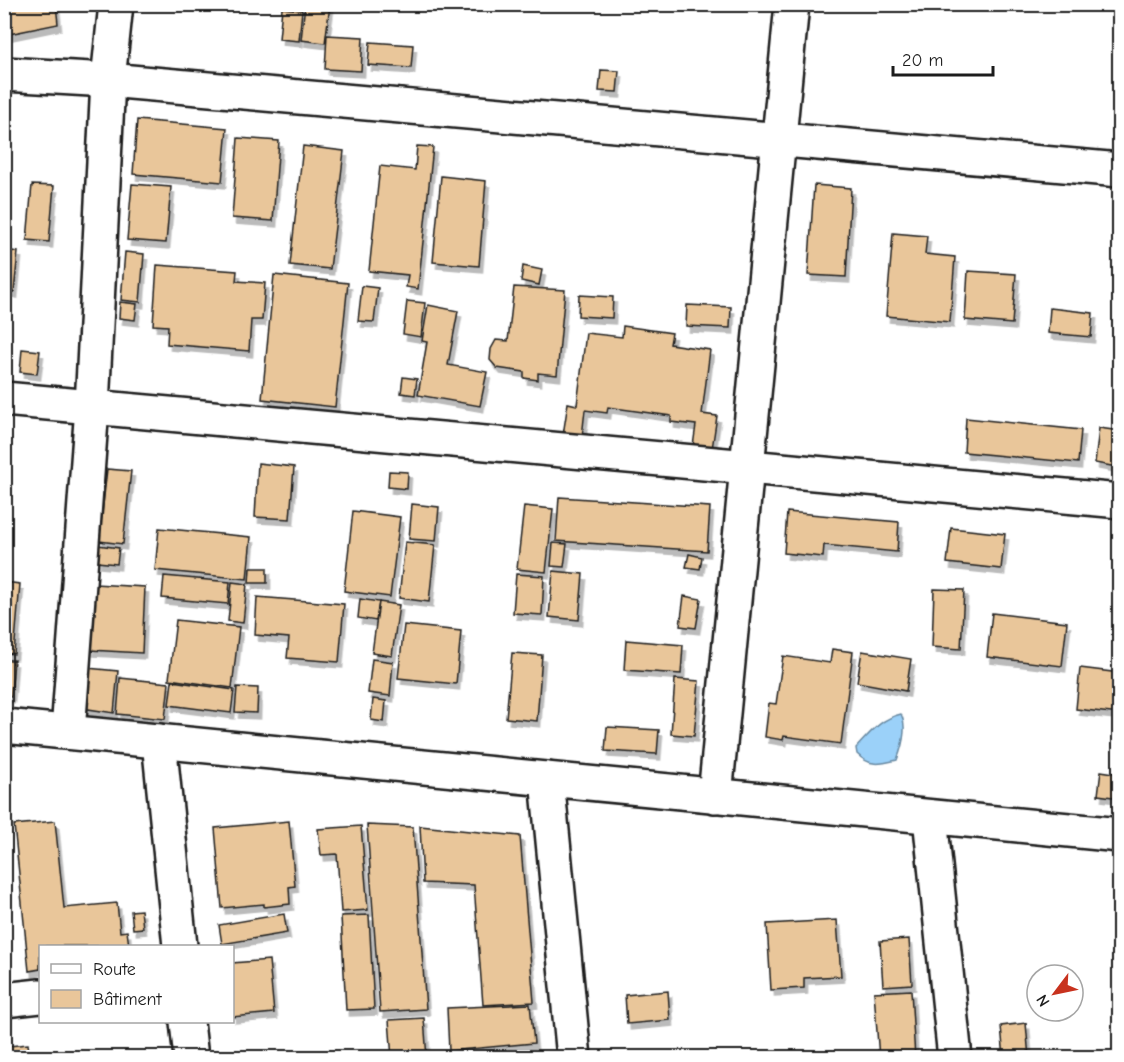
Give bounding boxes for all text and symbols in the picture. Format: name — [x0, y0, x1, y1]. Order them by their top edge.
scale bar — [893, 39, 994, 77]
text: 20 m — [902, 50, 943, 71]
legend — [39, 945, 234, 1023]
text: Route — [93, 959, 136, 980]
north arrow — [1025, 963, 1085, 1023]
text: Bâtiment — [93, 989, 163, 1010]
text: N — [1033, 991, 1054, 1010]

